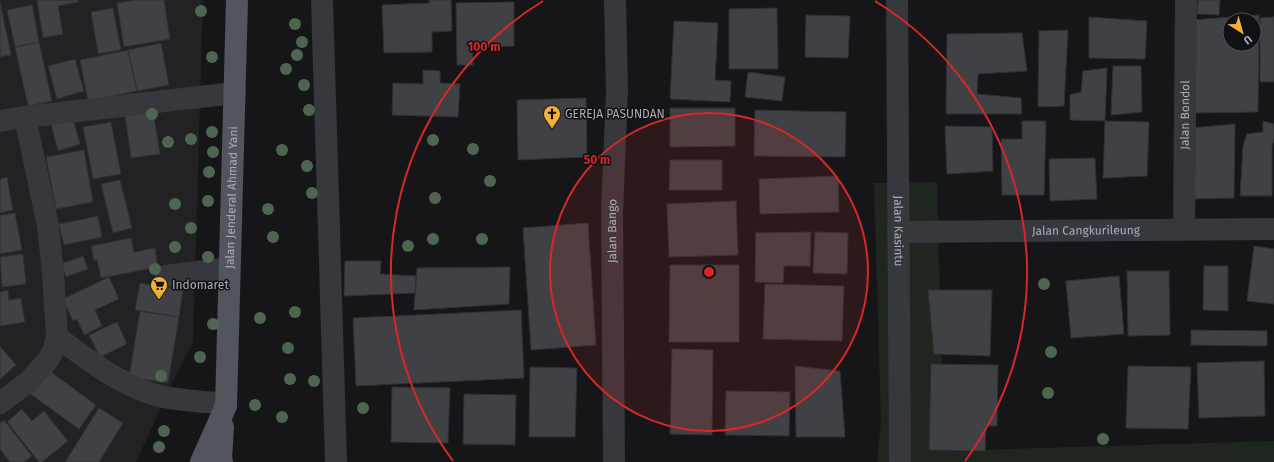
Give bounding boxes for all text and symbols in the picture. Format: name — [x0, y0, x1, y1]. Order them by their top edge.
north arrow — [1222, 12, 1262, 52]
text: U — [1241, 32, 1254, 47]
text: 100 m — [468, 40, 500, 54]
street label: Jalan Bondol — [1178, 80, 1192, 150]
church icon: GEREJA PASUNDAN — [542, 104, 562, 129]
place label: GEREJA PASUNDAN — [565, 107, 665, 121]
street label: Jalan Jenderal Ahmad Yani — [223, 126, 241, 269]
text: 50 m — [584, 153, 610, 167]
street label: Jalan Kasintu — [891, 195, 906, 267]
street label: Jalan Bango — [605, 199, 620, 263]
street label: Jalan Cangkurileung — [1032, 223, 1141, 238]
centre of rings — [702, 265, 716, 279]
supermarket icon: Indomaret — [149, 275, 169, 300]
place label: Indomaret — [172, 278, 229, 292]

